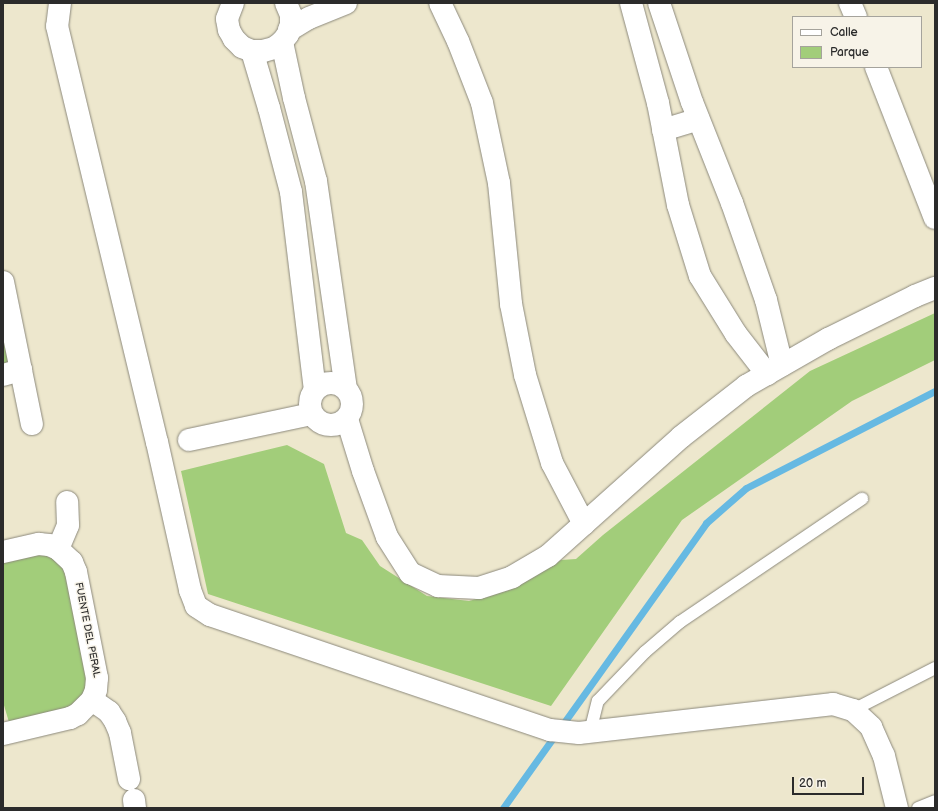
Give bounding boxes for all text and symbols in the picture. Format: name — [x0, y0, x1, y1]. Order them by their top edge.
legend — [792, 16, 922, 68]
text: Calle — [830, 25, 858, 40]
text: Parque — [830, 45, 869, 60]
street label: FUENTE DEL PERAL — [72, 581, 102, 679]
scale bar — [794, 769, 866, 795]
text: 20 m — [799, 776, 826, 791]

